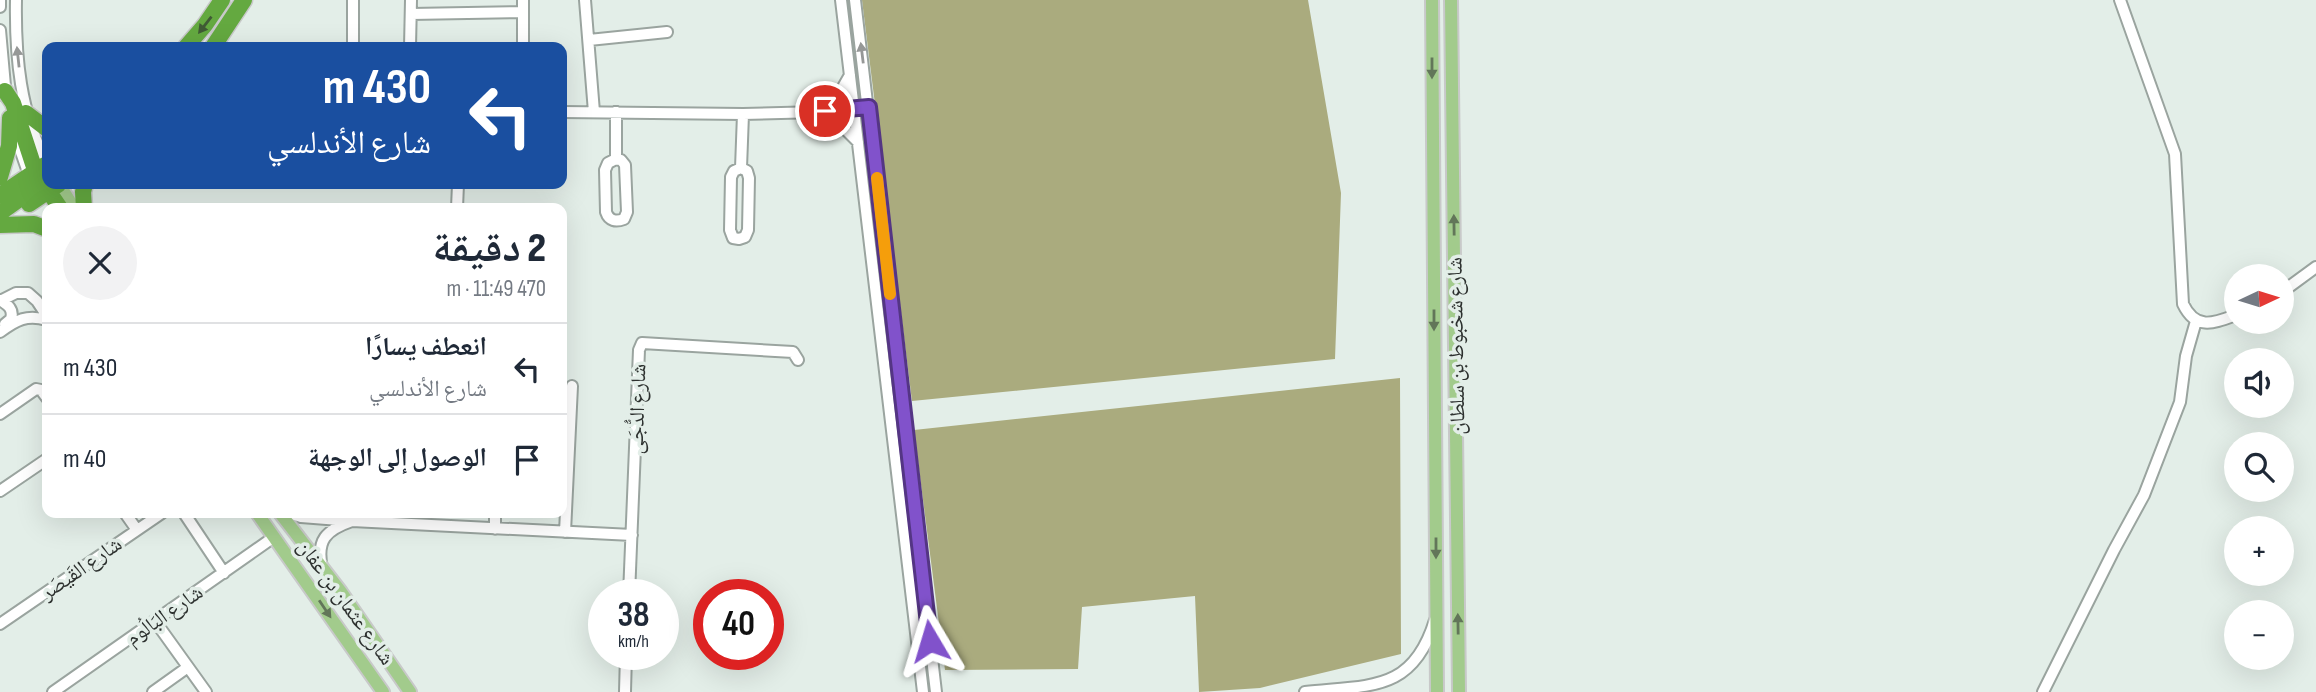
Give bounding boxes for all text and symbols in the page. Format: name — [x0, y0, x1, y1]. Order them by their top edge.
one-way arrow — [198, 15, 213, 33]
one-way arrow — [856, 42, 867, 64]
one-way arrow — [12, 45, 23, 67]
one-way arrow — [1427, 57, 1438, 79]
text: 430 m — [323, 59, 431, 118]
icon: left — [455, 70, 546, 161]
pin — [795, 81, 855, 141]
icon: arrive — [806, 92, 844, 130]
text: شارع الأندلسي — [267, 124, 431, 163]
one-way arrow — [1449, 214, 1460, 236]
text: 2 دقيقة — [432, 223, 546, 274]
button: close — [63, 226, 137, 300]
street label: شارع شخبوط بن سلطان — [1442, 257, 1471, 435]
north arrow — [2224, 264, 2294, 334]
map controls — [2224, 264, 2294, 670]
text: 470 m · 11:49 — [447, 275, 546, 303]
one-way arrow — [1428, 309, 1440, 331]
text: انعطف يسارًا — [365, 332, 487, 363]
button: sound — [2224, 348, 2294, 418]
icon: left — [508, 350, 546, 388]
text: 430 m — [63, 353, 117, 384]
street label: شارع الدُّجَى — [623, 363, 652, 455]
text: شارع الأندلسي — [369, 375, 487, 403]
button: search — [2224, 432, 2294, 502]
icon: arrive — [508, 441, 546, 479]
text: الوصول إلى الوجهة — [308, 443, 487, 474]
text: 40 m — [63, 444, 106, 475]
button: + — [2224, 516, 2294, 586]
street label: شارع القَيصَر — [35, 531, 127, 606]
street label: شارع عثمان بن عفان — [292, 535, 399, 670]
one-way arrow — [1430, 537, 1442, 559]
street label: شارع البَالُوم — [121, 579, 208, 652]
speed limit sign: 40 — [693, 579, 784, 670]
text: 38 — [617, 594, 650, 637]
one-way arrow — [318, 599, 331, 618]
button: − — [2224, 600, 2294, 670]
position arrow — [893, 604, 967, 678]
one-way arrow — [1452, 613, 1464, 635]
text: km/h — [618, 631, 649, 652]

